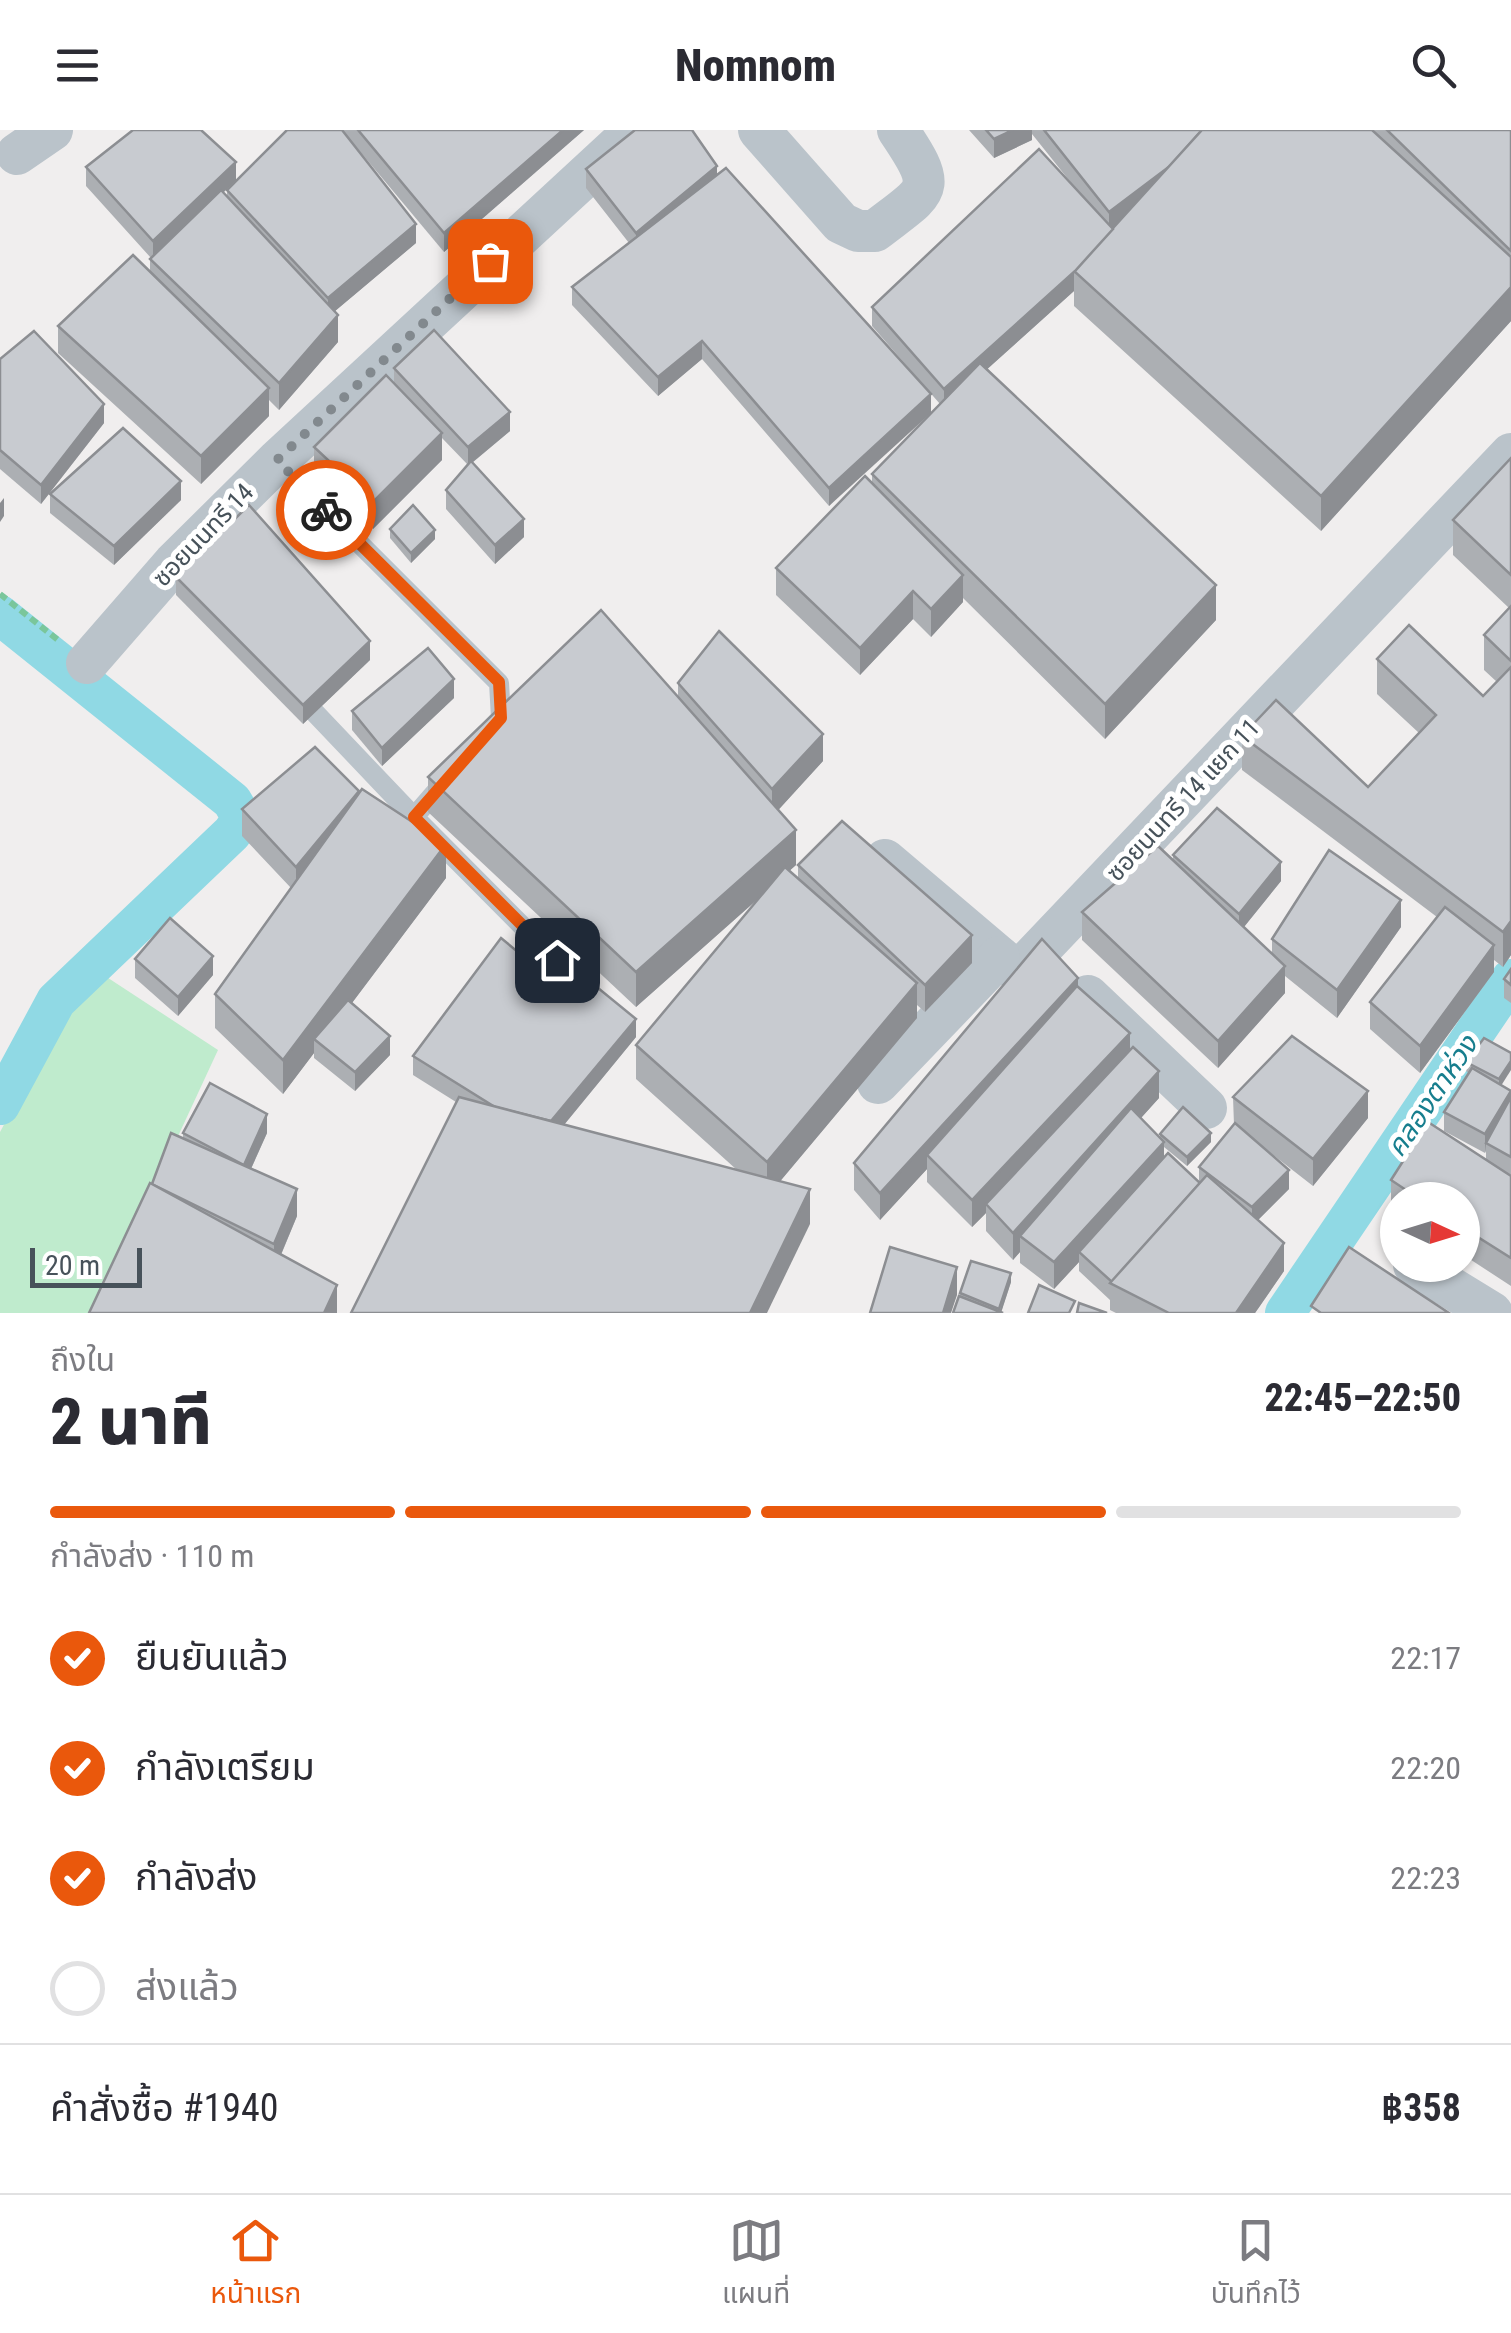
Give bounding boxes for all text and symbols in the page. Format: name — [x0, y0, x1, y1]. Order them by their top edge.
icon: menu — [50, 38, 105, 93]
icon: search — [1406, 38, 1461, 93]
text: Nomnom — [675, 39, 836, 92]
pin — [448, 219, 533, 304]
icon: bag — [463, 234, 518, 289]
courier — [276, 460, 376, 560]
street label: ซอยนนทรี 14 — [147, 478, 259, 592]
icon: bike — [299, 483, 354, 538]
street label: ซอยนนทรี 14 แยก 11 — [1100, 713, 1266, 887]
pin — [515, 918, 600, 1003]
icon: home — [530, 933, 585, 988]
water label: คลองตาห่วง — [1380, 1028, 1486, 1163]
north arrow — [1380, 1182, 1480, 1282]
map controls — [1380, 1182, 1480, 1282]
scale bar — [30, 1243, 142, 1288]
text: 20 m — [45, 1249, 100, 1282]
text: ถึงใน — [50, 1341, 115, 1379]
text: 22:45–22:50 — [1264, 1376, 1461, 1420]
text: 2 นาที — [50, 1384, 212, 1460]
text: กำลังส่ง · 110 m — [50, 1537, 254, 1575]
icon: check — [50, 1631, 105, 1686]
text: ยืนยันแล้ว — [135, 1635, 288, 1679]
text: 22:17 — [1390, 1639, 1461, 1677]
icon: check — [50, 1741, 105, 1796]
text: กำลังเตรียม — [135, 1745, 315, 1789]
text: 22:20 — [1390, 1749, 1461, 1787]
icon: check — [50, 1851, 105, 1906]
text: กำลังส่ง — [135, 1855, 257, 1899]
text: 22:23 — [1390, 1859, 1461, 1897]
text: ส่งแล้ว — [135, 1965, 239, 2009]
text: คำสั่งซื้อ #1940 — [50, 2086, 278, 2130]
text: ฿358 — [1381, 2086, 1461, 2130]
tab: หน้าแรก — [210, 2213, 301, 2316]
tab: แผนที่ — [722, 2213, 790, 2316]
tab: บันทึกไว้ — [1211, 2213, 1301, 2316]

